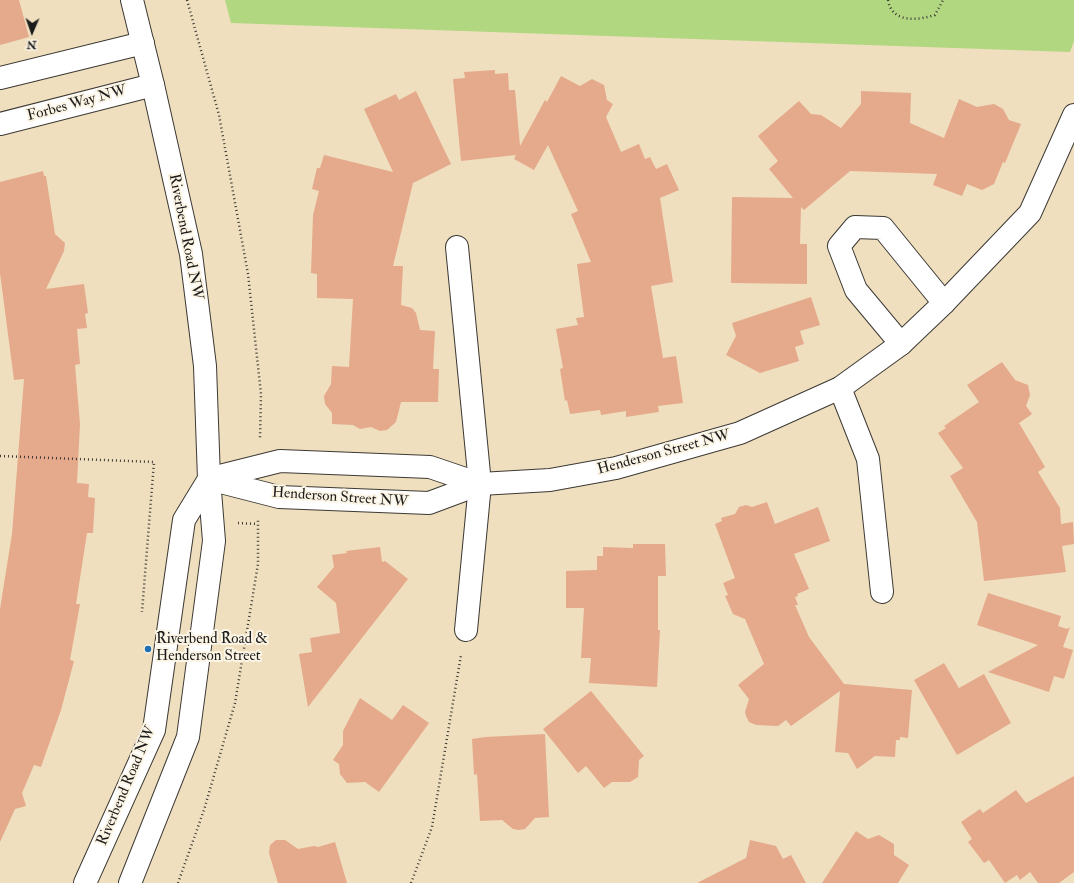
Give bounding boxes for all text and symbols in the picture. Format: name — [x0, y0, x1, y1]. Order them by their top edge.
north arrow — [12, 12, 52, 52]
text: N — [26, 38, 37, 51]
street label: Forbes Way NW — [25, 82, 129, 126]
street label: Riverbend Road NW — [164, 172, 206, 302]
street label: Henderson Street NW — [596, 427, 732, 479]
street label: Henderson Street NW — [271, 484, 409, 512]
place label: Riverbend Road & Henderson Street — [156, 631, 268, 666]
marker: Riverbend Road & Henderson Street — [143, 644, 153, 654]
street label: Riverbend Road NW — [94, 724, 160, 848]

